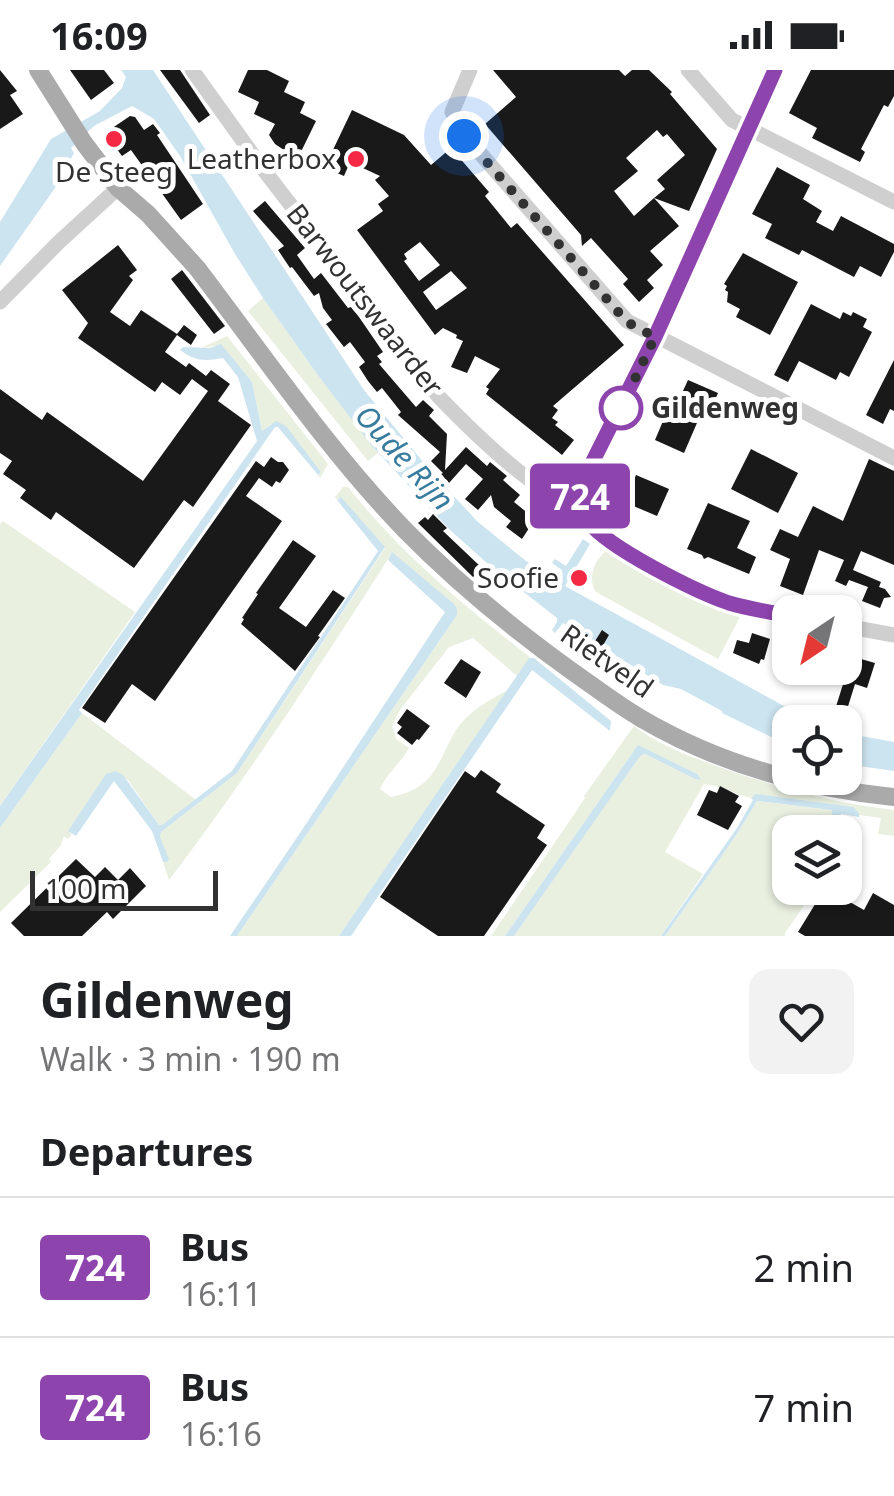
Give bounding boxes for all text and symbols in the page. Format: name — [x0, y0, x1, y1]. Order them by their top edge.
text: 16:09 — [50, 9, 148, 61]
your location — [439, 111, 489, 161]
marker: De Steeg — [103, 128, 125, 150]
place label: Leatherbox — [187, 139, 336, 177]
marker: Leatherbox — [345, 148, 367, 170]
place label: De Steeg — [55, 152, 173, 190]
street label: Barwoutswaarder — [279, 195, 453, 404]
marker: Gildenweg — [600, 387, 642, 429]
place label: Gildenweg — [651, 388, 799, 426]
water label: Oude Rijn — [347, 395, 464, 519]
line badge: 724 — [522, 464, 638, 528]
text: 724 — [550, 473, 610, 520]
place label: Soofie — [477, 558, 559, 596]
marker: Soofie — [568, 567, 590, 589]
north arrow — [772, 595, 862, 685]
map controls — [772, 595, 862, 905]
street label: Rietveld — [554, 614, 661, 706]
button: locate — [772, 705, 862, 795]
button: layers — [772, 815, 862, 905]
scale bar — [30, 866, 218, 910]
text: 100 m — [45, 869, 127, 907]
text: Gildenweg — [40, 967, 294, 1032]
button: heart — [749, 969, 854, 1074]
text: Walk · 3 min · 190 m — [40, 1037, 341, 1080]
text: Departures — [40, 1125, 253, 1177]
text: Bus — [180, 1220, 249, 1272]
text: 2 min — [754, 1241, 854, 1293]
text: 724 — [65, 1244, 125, 1291]
text: 16:11 — [180, 1272, 262, 1315]
text: Bus — [180, 1360, 249, 1412]
text: 7 min — [754, 1381, 854, 1433]
text: 724 — [65, 1384, 125, 1431]
text: 16:16 — [180, 1412, 262, 1455]

